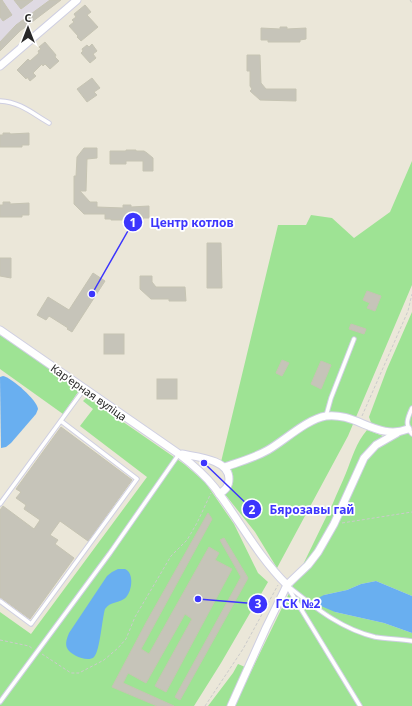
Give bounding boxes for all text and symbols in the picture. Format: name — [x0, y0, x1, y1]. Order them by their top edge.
north arrow — [8, 8, 48, 48]
text: С — [24, 10, 32, 25]
callout: Центр котлов — [123, 210, 242, 234]
text: 1 — [130, 214, 136, 231]
text: Центр котлов — [150, 214, 234, 231]
street label: Карʼерная вуліца — [48, 360, 130, 424]
callout: Бярозавы гай — [242, 497, 363, 521]
text: 2 — [249, 501, 256, 518]
text: Бярозавы гай — [270, 501, 354, 518]
callout: ГСК №2 — [248, 592, 329, 616]
text: 3 — [255, 595, 262, 612]
text: ГСК №2 — [276, 595, 321, 612]

